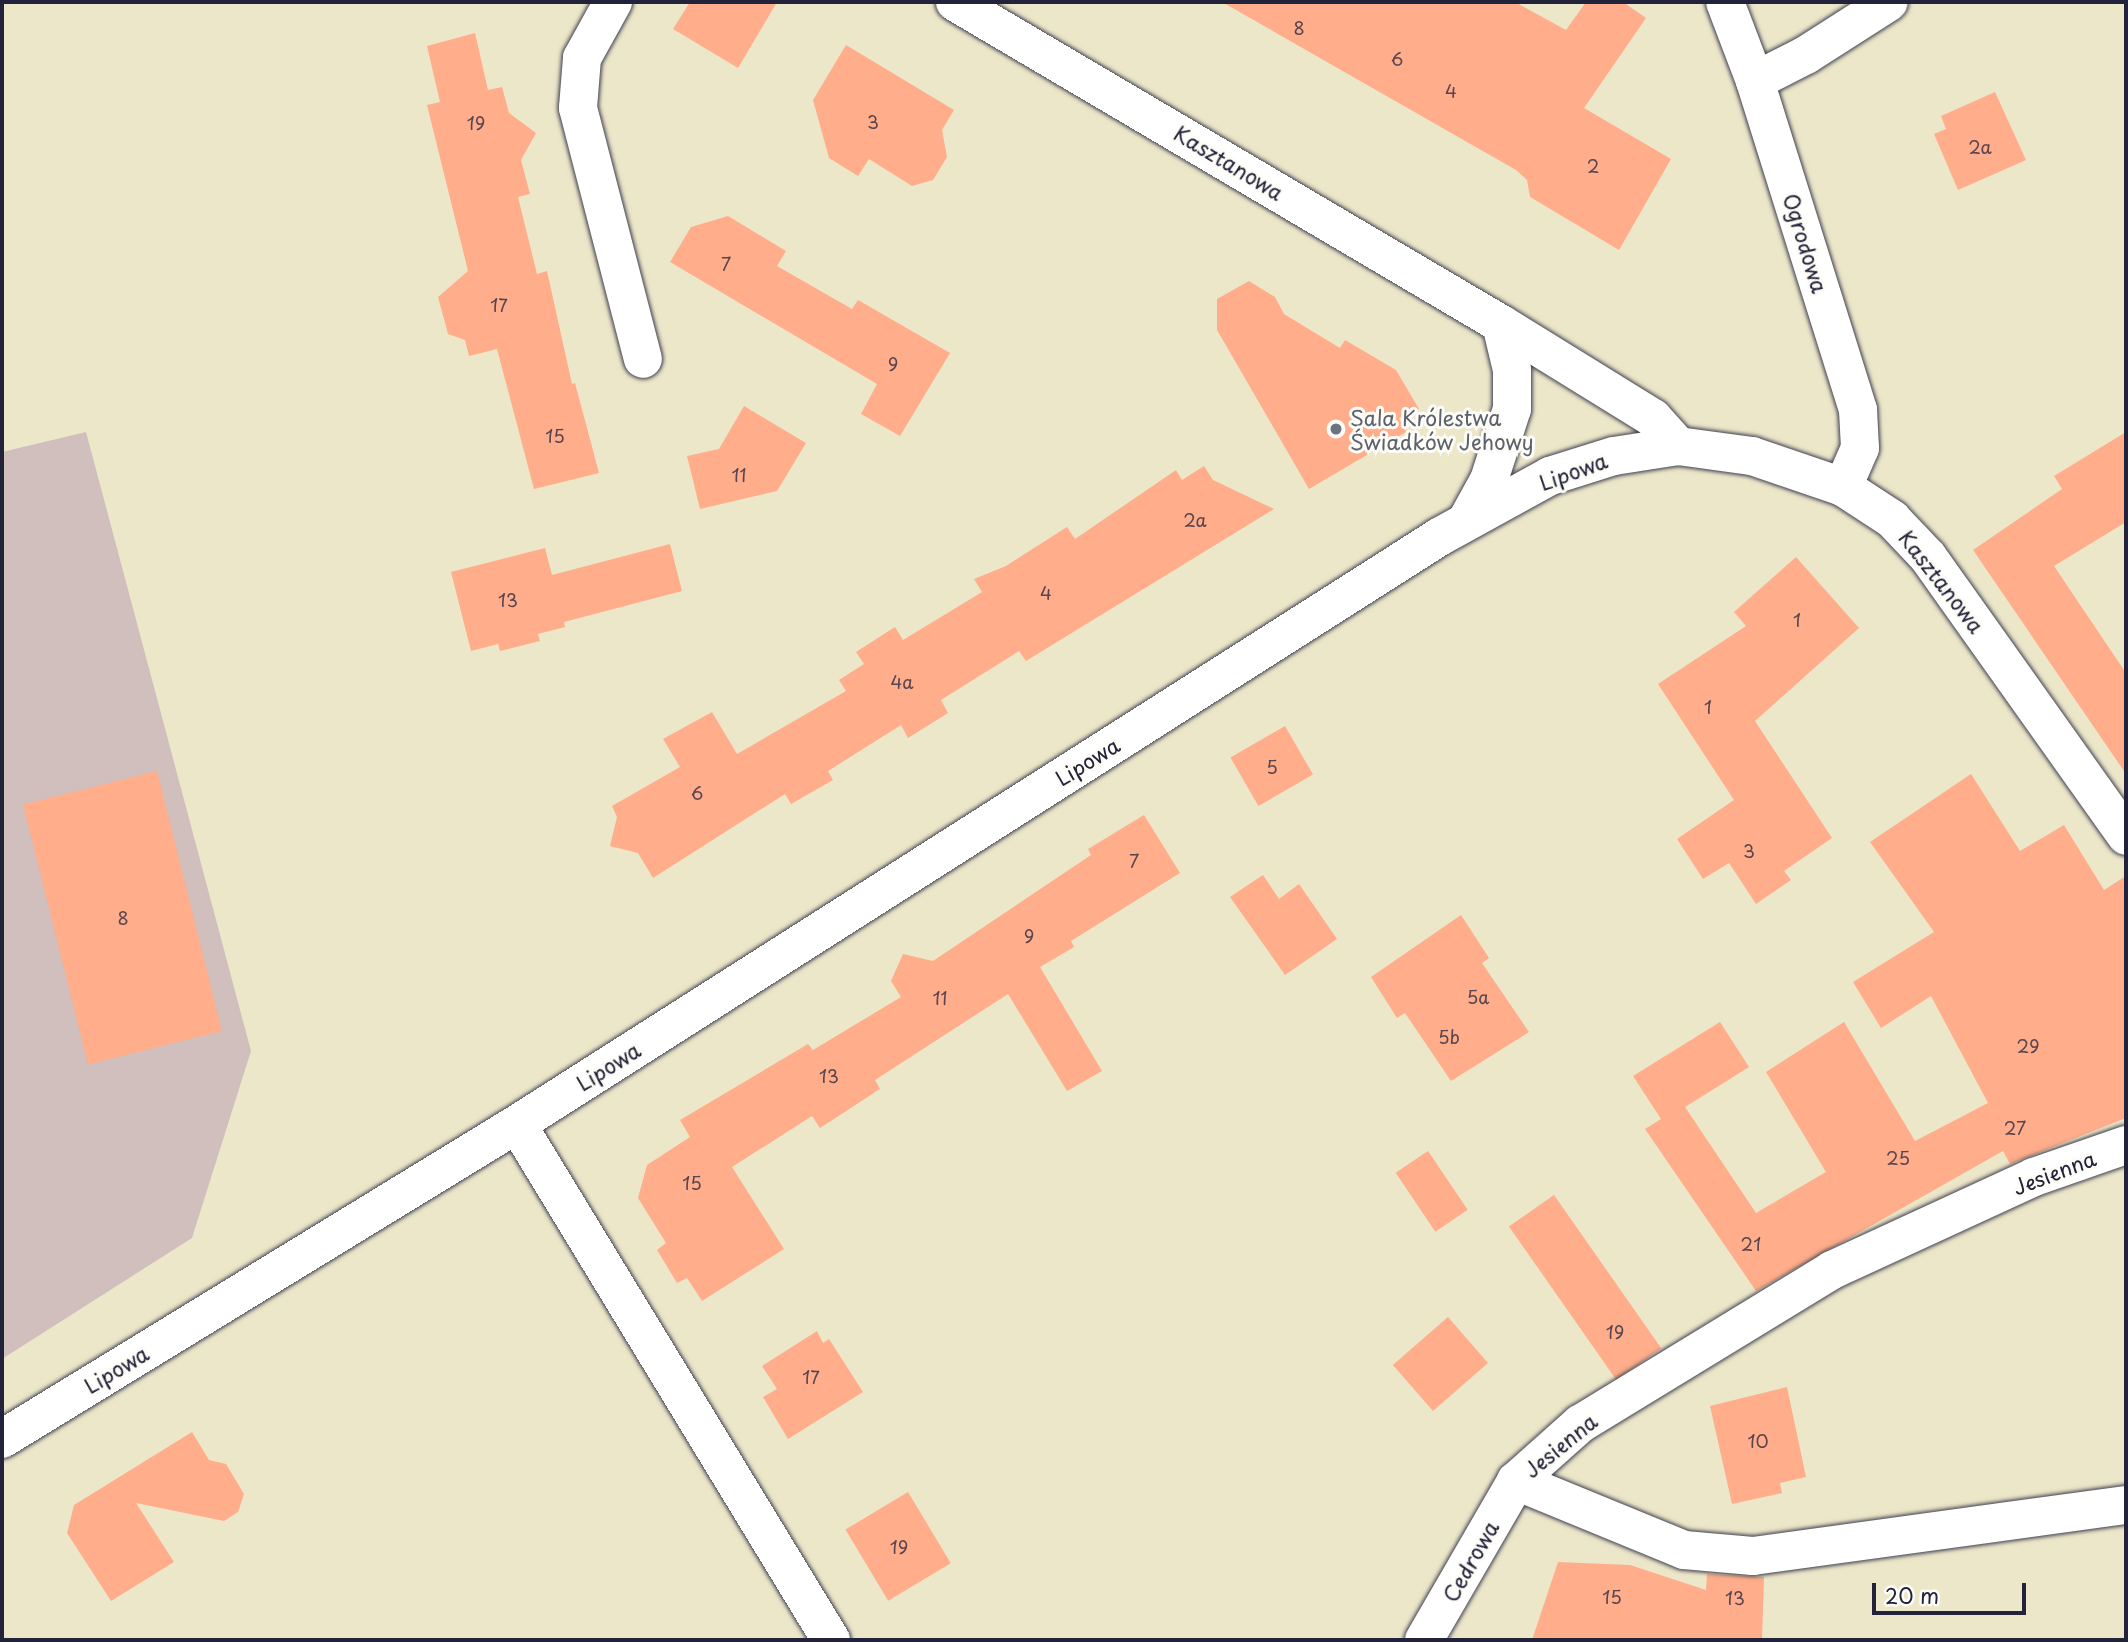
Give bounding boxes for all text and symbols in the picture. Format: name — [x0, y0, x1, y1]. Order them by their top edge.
house number: 8 — [1293, 17, 1305, 39]
house number: 6 — [1391, 48, 1403, 70]
house number: 4 — [1445, 80, 1457, 102]
house number: 3 — [867, 111, 879, 133]
house number: 19 — [467, 112, 485, 134]
street label: Kasztanowa — [1170, 120, 1288, 204]
house number: 2a — [1968, 136, 1992, 158]
house number: 2 — [1587, 155, 1599, 177]
street label: Ogrodowa — [1779, 190, 1833, 296]
house number: 7 — [721, 253, 731, 275]
house number: 17 — [490, 294, 508, 316]
house number: 9 — [888, 353, 898, 375]
place label: Sala Królestwa Świadków Jehowy — [1350, 404, 1534, 454]
marker: Sala Królestwa Świadków Jehowy — [1328, 421, 1344, 437]
house number: 15 — [545, 425, 565, 447]
street label: Lipowa — [1535, 447, 1611, 495]
house number: 11 — [731, 464, 747, 486]
house number: 2a — [1183, 509, 1207, 531]
street label: Kasztanowa — [1894, 525, 1990, 637]
house number: 4 — [1040, 582, 1052, 604]
house number: 13 — [498, 589, 518, 611]
house number: 1 — [1793, 609, 1801, 631]
house number: 4a — [890, 671, 914, 693]
house number: 1 — [1704, 696, 1712, 718]
street label: Lipowa — [1050, 732, 1124, 790]
house number: 5 — [1266, 756, 1278, 778]
house number: 6 — [691, 782, 703, 804]
house number: 3 — [1743, 840, 1755, 862]
house number: 7 — [1129, 850, 1139, 872]
house number: 8 — [117, 907, 129, 929]
house number: 9 — [1024, 925, 1034, 947]
house number: 5a — [1467, 986, 1489, 1008]
house number: 11 — [932, 987, 948, 1009]
house number: 5b — [1438, 1026, 1460, 1048]
house number: 29 — [2017, 1035, 2039, 1057]
street label: Lipowa — [571, 1037, 645, 1095]
house number: 13 — [819, 1065, 839, 1087]
house number: 27 — [2004, 1117, 2026, 1139]
street label: Jesienna — [2009, 1145, 2099, 1199]
house number: 25 — [1886, 1147, 1910, 1169]
house number: 15 — [682, 1172, 702, 1194]
house number: 21 — [1741, 1233, 1761, 1255]
house number: 19 — [1606, 1321, 1624, 1343]
street label: Lipowa — [79, 1340, 153, 1398]
house number: 17 — [802, 1366, 820, 1388]
street label: Jesienna — [1518, 1408, 1602, 1482]
house number: 10 — [1747, 1430, 1769, 1452]
street label: Cedrowa — [1437, 1516, 1503, 1606]
house number: 19 — [890, 1536, 908, 1558]
scale bar — [1876, 1568, 2030, 1612]
text: 20 m — [1885, 1579, 1939, 1611]
house number: 15 — [1602, 1586, 1622, 1608]
house number: 13 — [1725, 1587, 1745, 1609]

